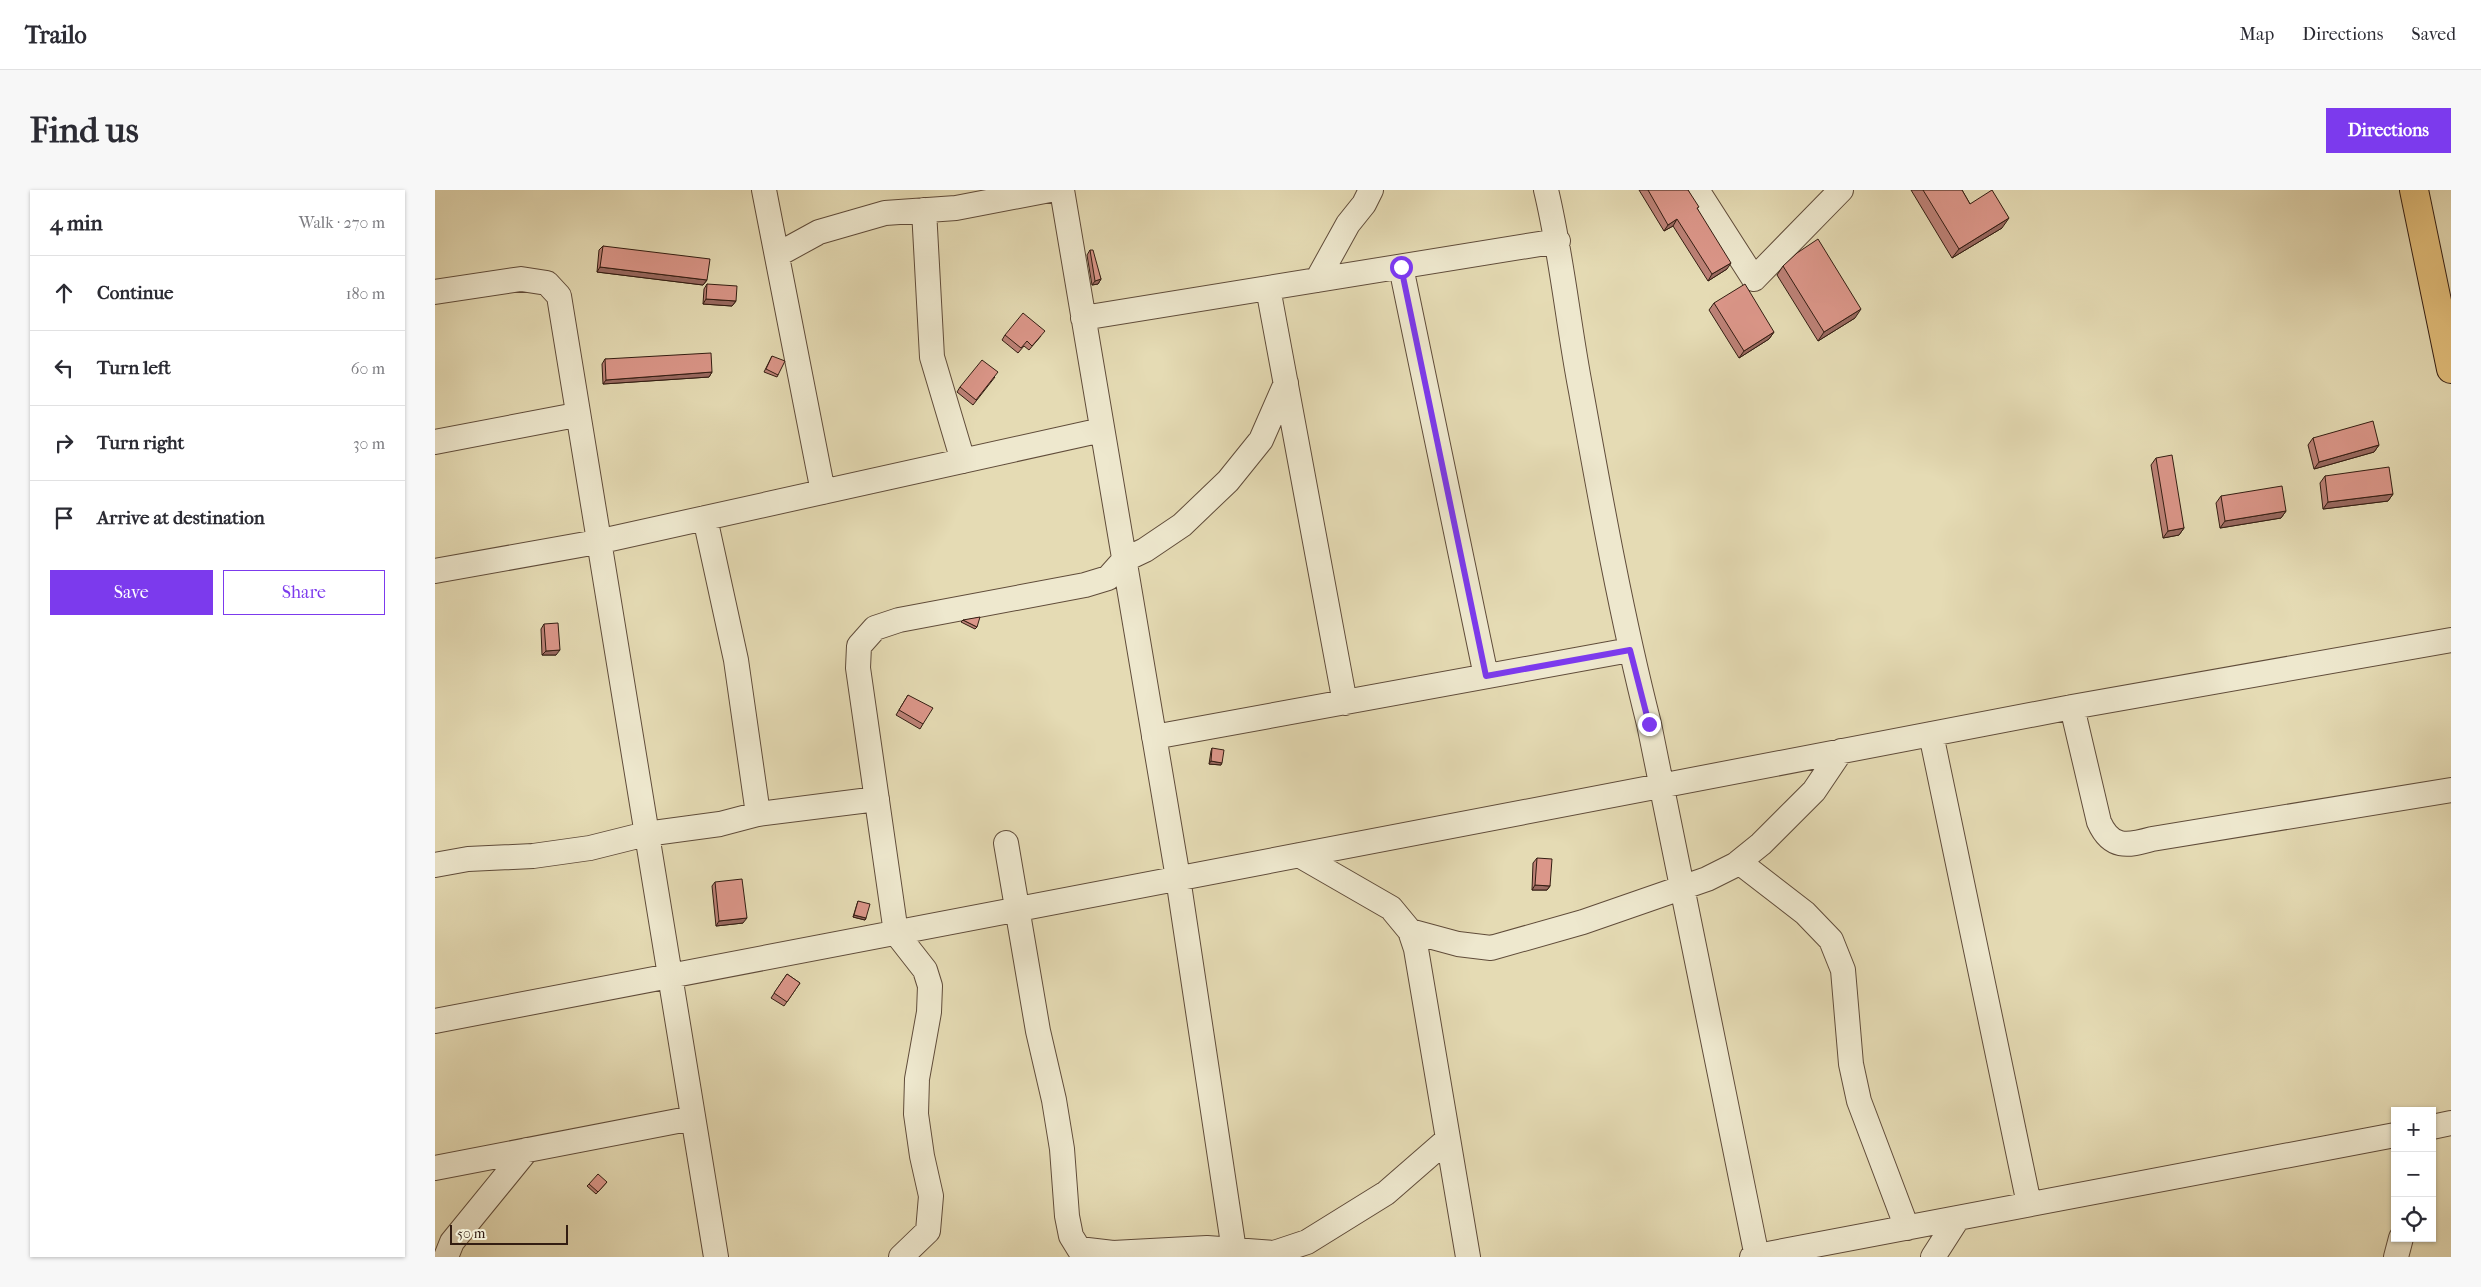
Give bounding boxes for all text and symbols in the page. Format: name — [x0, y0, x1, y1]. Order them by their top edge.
text: Trailo — [25, 21, 87, 49]
text: Map — [2240, 24, 2274, 45]
text: Directions — [2302, 24, 2383, 45]
text: Saved — [2411, 24, 2456, 45]
button: Directions — [2326, 108, 2451, 153]
text: Find us — [30, 110, 139, 151]
text: 4 min — [50, 211, 103, 235]
text: Walk · 270 m — [299, 213, 385, 232]
route start — [1390, 256, 1413, 279]
icon: ahead — [50, 279, 78, 307]
text: Continue — [97, 282, 173, 304]
text: 180 m — [346, 284, 385, 303]
icon: left — [50, 354, 78, 382]
text: Turn left — [97, 357, 171, 379]
text: 60 m — [351, 359, 385, 378]
icon: right — [50, 429, 78, 457]
text: Turn right — [97, 432, 184, 454]
text: 30 m — [353, 434, 385, 453]
icon: arrive — [50, 504, 78, 532]
text: Arrive at destination — [97, 507, 265, 529]
button: Save — [50, 570, 213, 615]
button: Share — [223, 570, 385, 615]
route end — [1638, 713, 1661, 736]
map controls — [2391, 1107, 2436, 1242]
button: + — [2391, 1107, 2436, 1152]
button: − — [2391, 1152, 2436, 1197]
button: locate — [2391, 1197, 2436, 1242]
scale bar — [450, 1222, 567, 1245]
text: 50 m — [457, 1225, 485, 1242]

